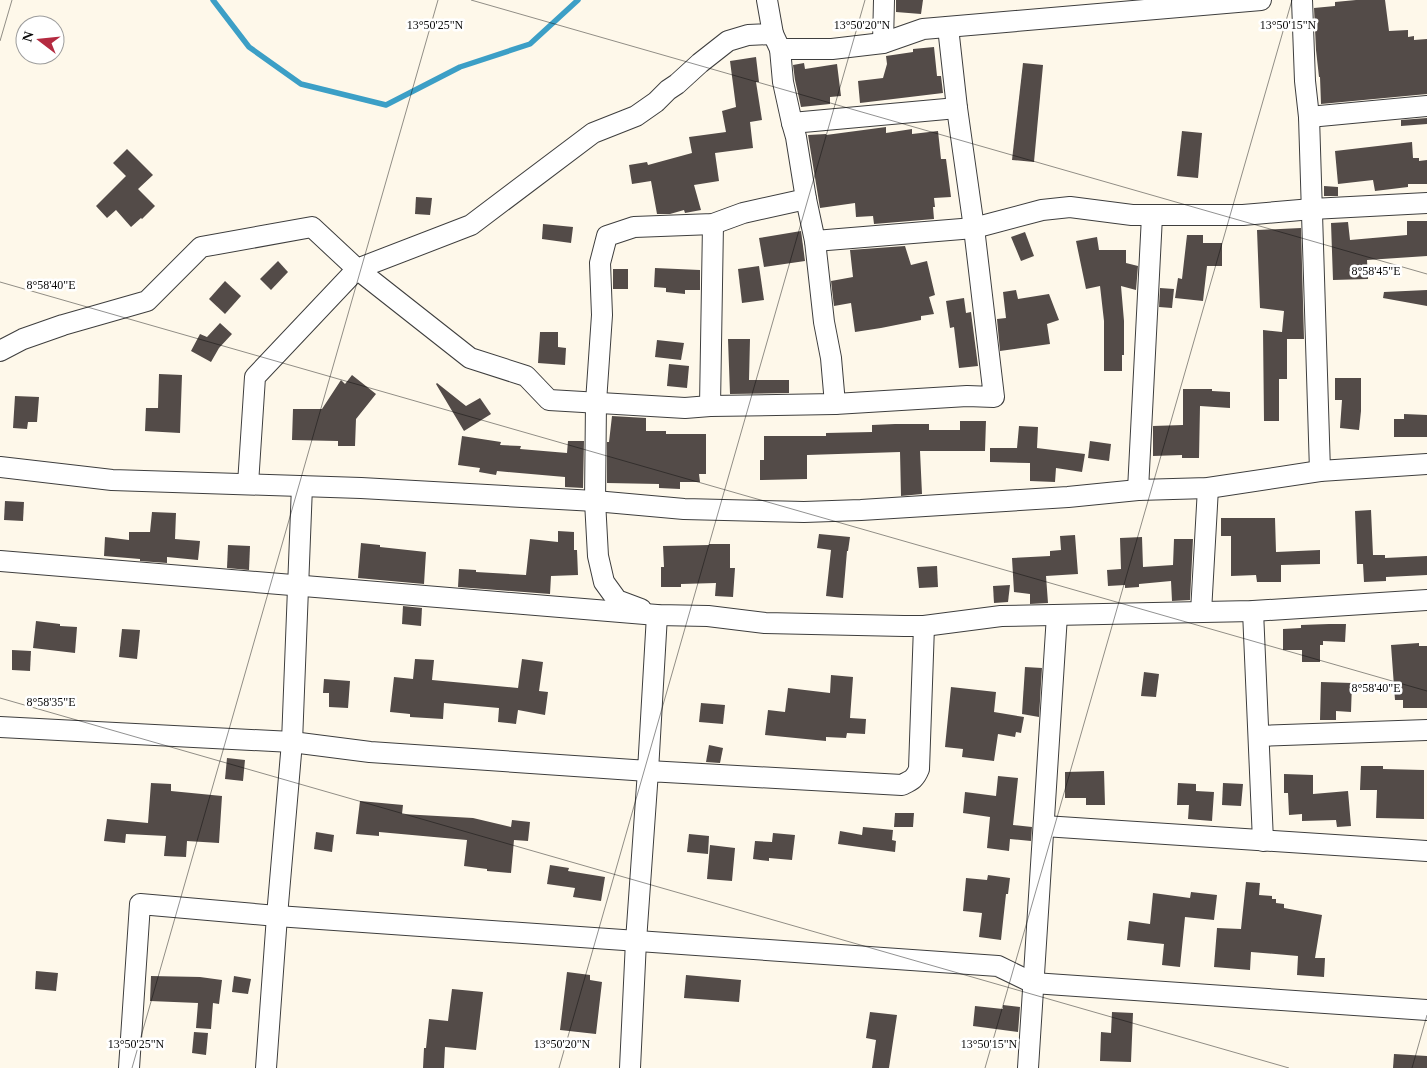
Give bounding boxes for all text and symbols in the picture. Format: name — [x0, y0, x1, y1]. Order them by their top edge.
north arrow — [15, 15, 65, 65]
text: 13°50'25"N — [407, 18, 464, 32]
text: 13°50'20"N — [834, 18, 891, 32]
text: 13°50'15"N — [1260, 18, 1317, 32]
text: N — [19, 30, 37, 43]
text: 8°58'45"E — [1351, 264, 1401, 278]
text: 8°58'40"E — [26, 278, 76, 292]
text: 8°58'40"E — [1351, 681, 1401, 695]
text: 8°58'35"E — [26, 695, 76, 709]
text: 13°50'25"N — [108, 1037, 165, 1051]
text: 13°50'20"N — [534, 1037, 591, 1051]
text: 13°50'15"N — [961, 1037, 1018, 1051]

